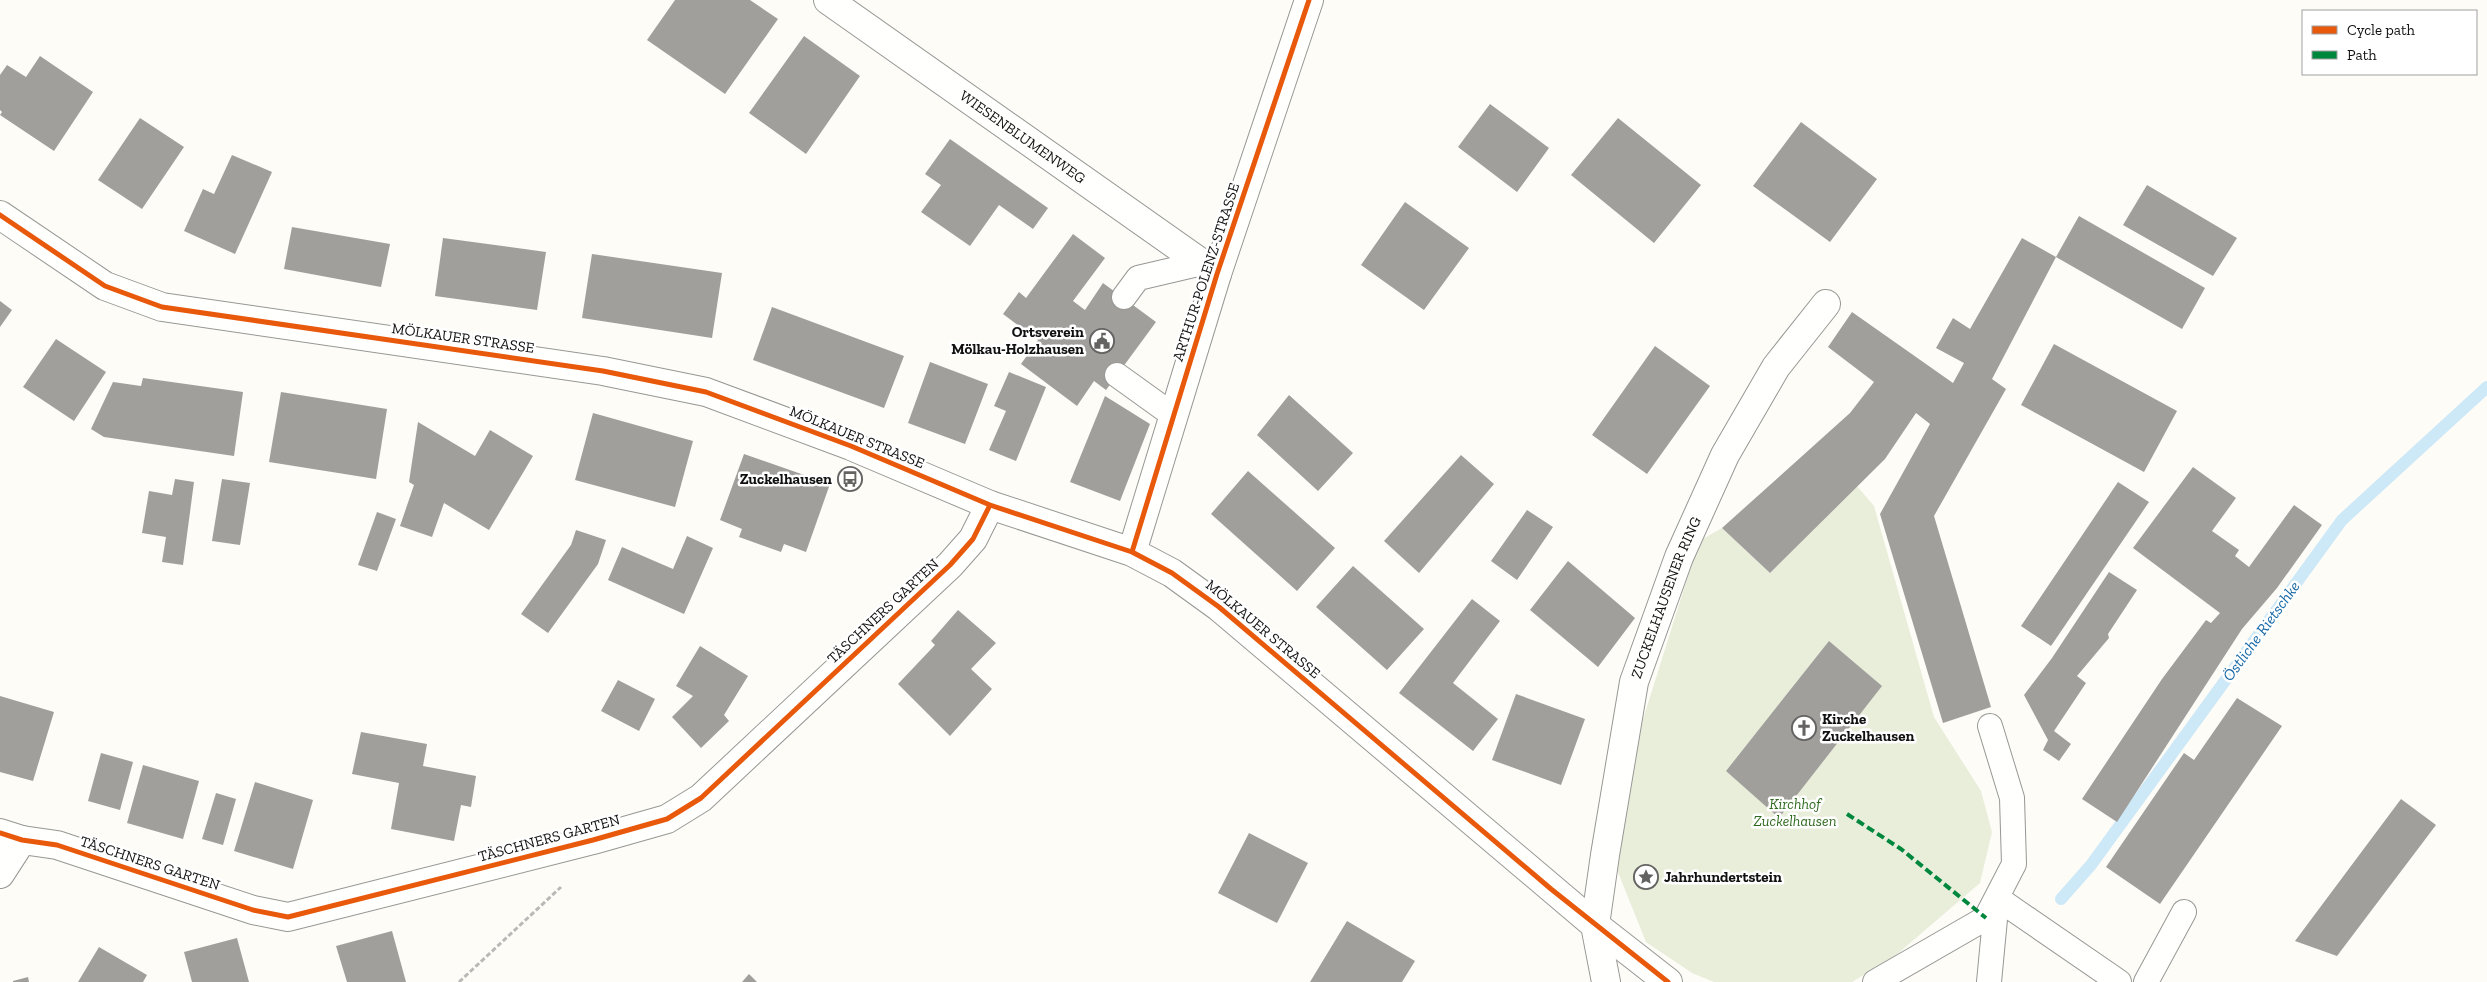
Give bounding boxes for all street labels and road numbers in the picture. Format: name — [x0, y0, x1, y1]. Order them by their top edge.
street label: WIESENBLUMENWEG — [956, 87, 1089, 188]
street label: ARTHUR-POLENZ-STRASSE — [1169, 180, 1243, 363]
street label: MÖLKAUER STRASSE — [390, 319, 536, 357]
street label: MÖLKAUER STRASSE — [787, 402, 927, 472]
street label: ZUCKELHAUSENER RING — [1627, 514, 1705, 681]
street label: TÄSCHNERS GARTEN — [823, 555, 943, 667]
street label: MÖLKAUER STRASSE — [1202, 576, 1324, 682]
street label: TÄSCHNERS GARTEN — [476, 810, 622, 866]
street label: TÄSCHNERS GARTEN — [78, 832, 222, 894]

